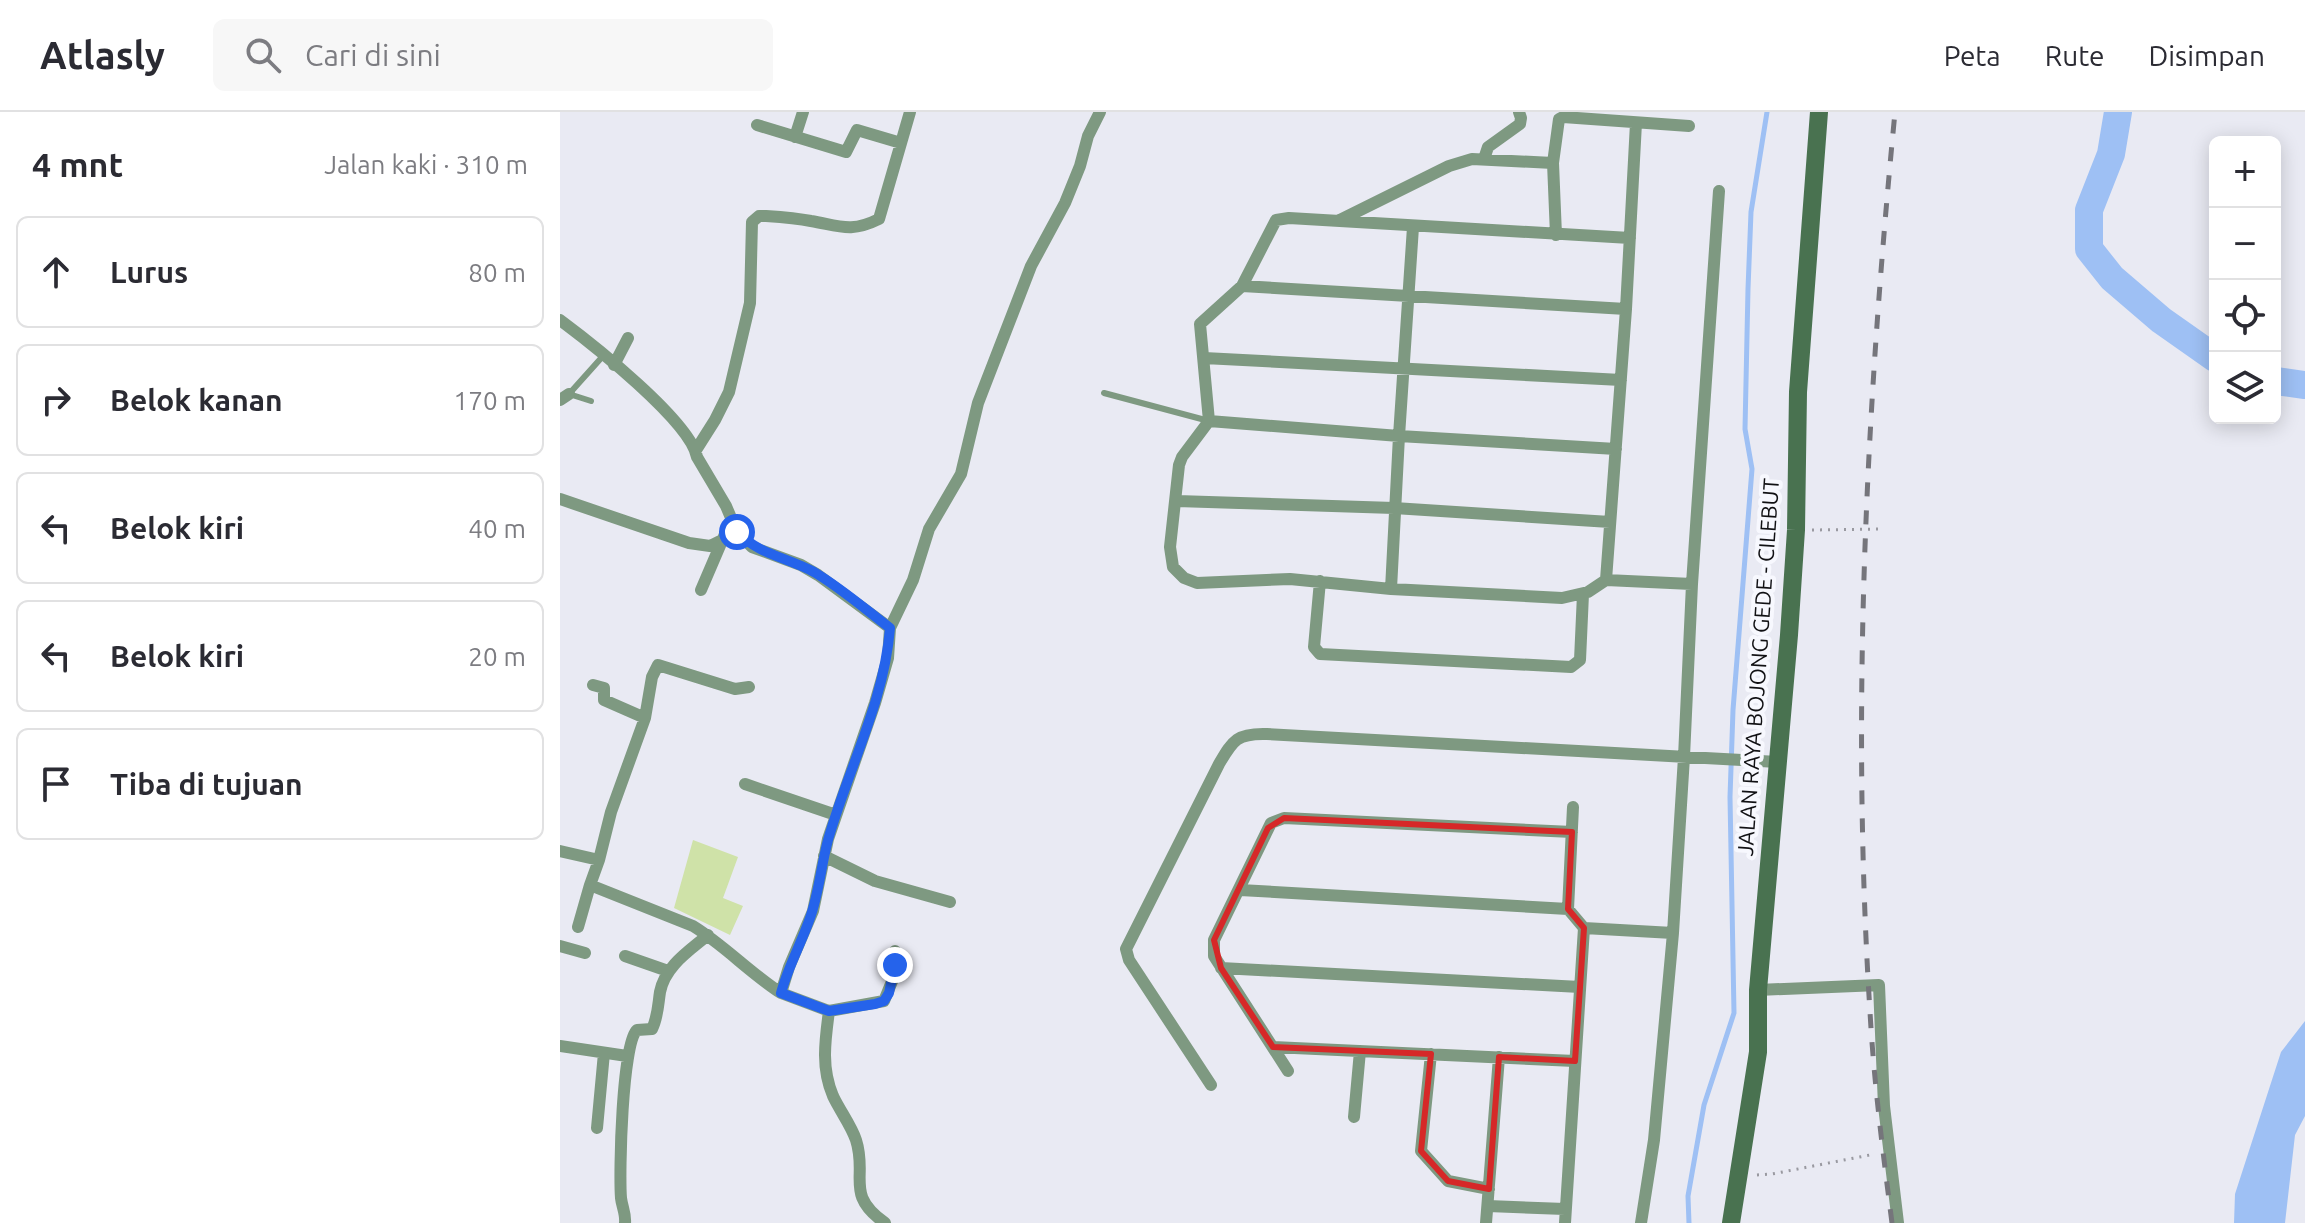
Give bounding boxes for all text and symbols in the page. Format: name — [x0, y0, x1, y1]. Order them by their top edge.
search box — [213, 19, 773, 91]
icon: search — [241, 33, 285, 77]
text: Atlasly — [40, 34, 165, 76]
text: Cari di sini — [305, 38, 441, 72]
text: Peta — [1944, 40, 2001, 71]
text: Rute — [2045, 40, 2105, 71]
text: Disimpan — [2149, 40, 2265, 71]
map controls — [2209, 136, 2281, 424]
button: + — [2209, 136, 2281, 208]
text: 4 mnt — [32, 145, 123, 183]
text: Jalan kaki · 310 m — [324, 150, 528, 179]
button: − — [2209, 208, 2281, 280]
icon: ahead — [34, 250, 78, 294]
text: Lurus — [110, 255, 188, 289]
text: 80 m — [468, 258, 526, 287]
button: locate — [2209, 280, 2281, 352]
button: layers — [2209, 352, 2281, 424]
icon: right — [34, 378, 78, 422]
text: Belok kanan — [110, 383, 283, 417]
text: 170 m — [454, 386, 526, 415]
street label: JALAN RAYA BOJONG GEDE - CILEBUT — [1732, 477, 1783, 857]
icon: left — [34, 506, 78, 550]
text: Belok kiri — [110, 511, 244, 545]
text: 40 m — [468, 514, 526, 543]
route start — [719, 514, 755, 550]
icon: left — [34, 634, 78, 678]
text: Belok kiri — [110, 639, 244, 673]
text: 20 m — [468, 642, 526, 671]
icon: arrive — [34, 762, 78, 806]
text: Tiba di tujuan — [110, 767, 303, 801]
route end — [877, 947, 913, 983]

